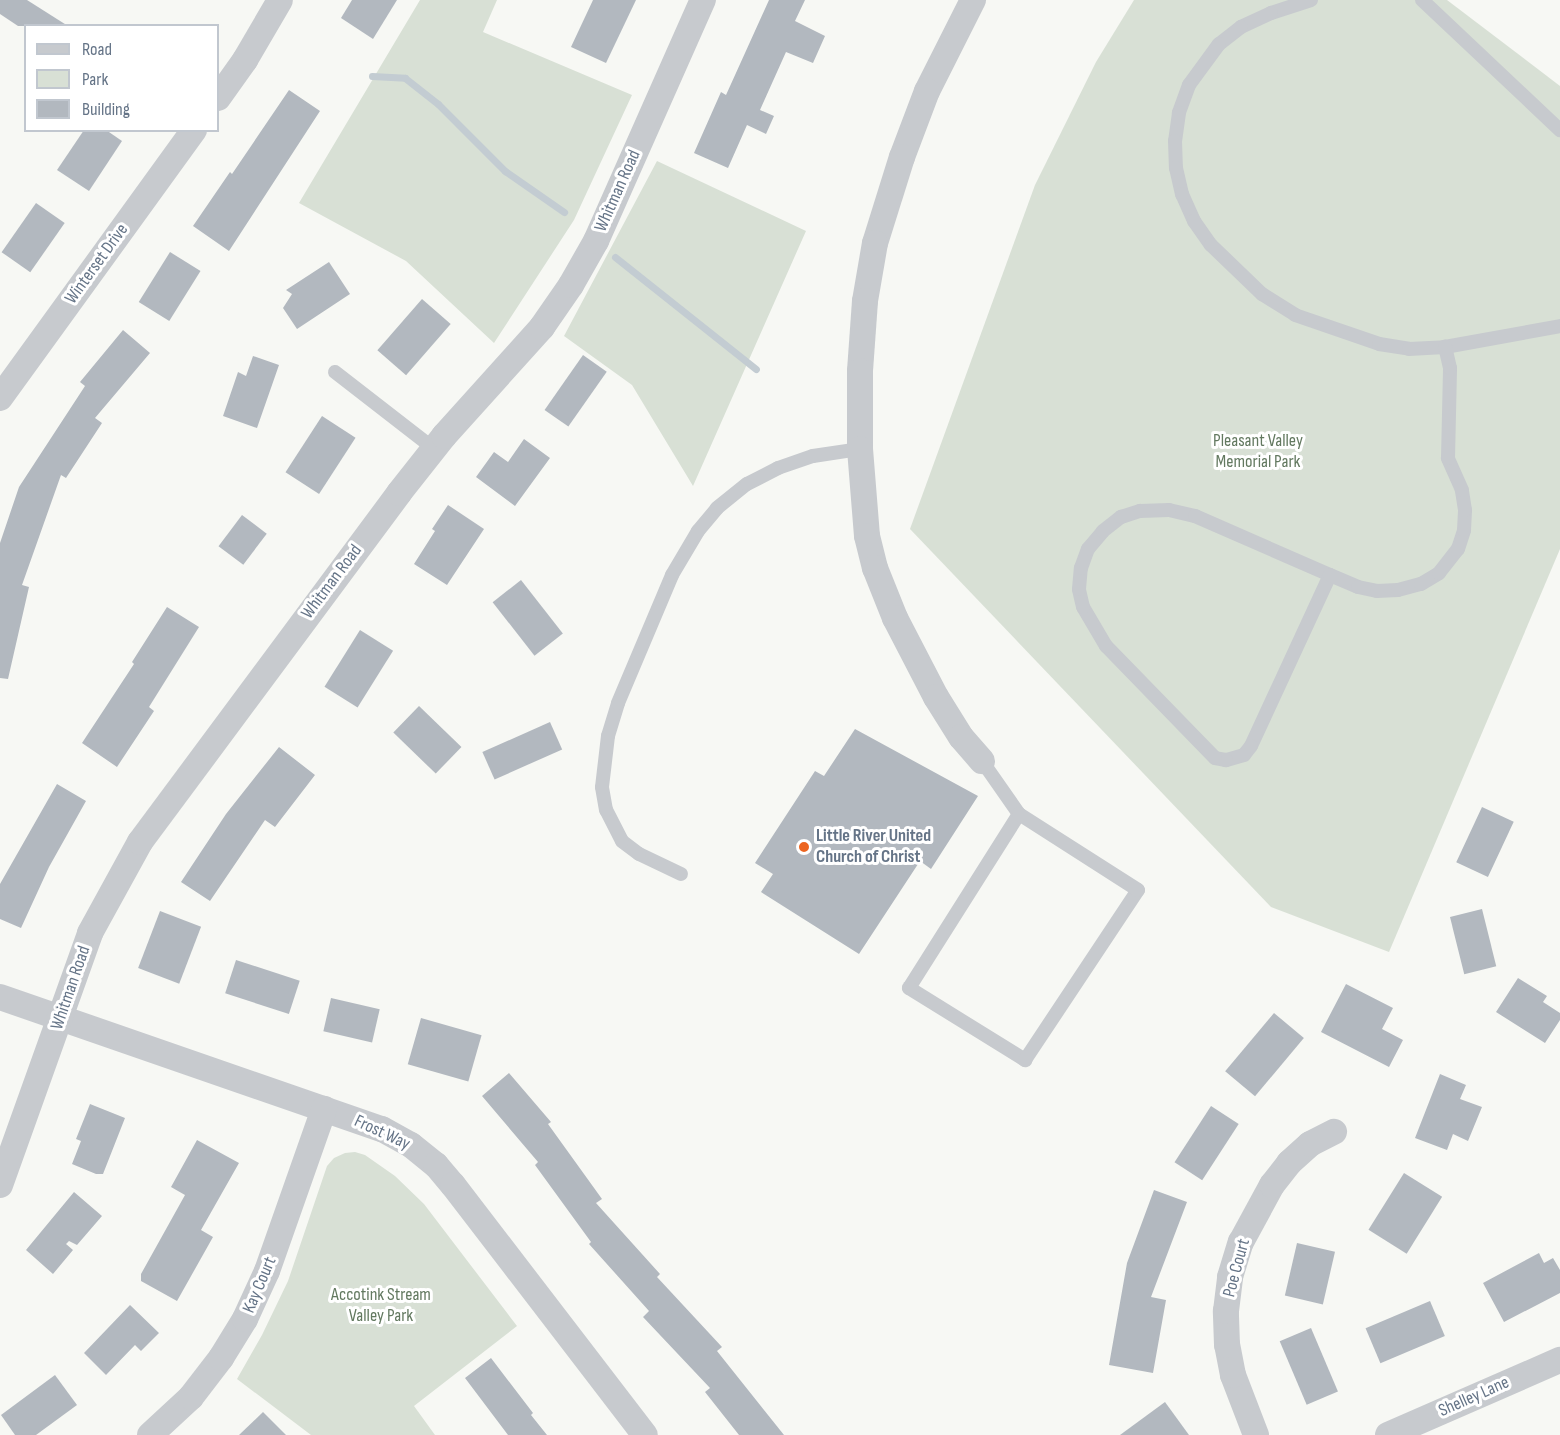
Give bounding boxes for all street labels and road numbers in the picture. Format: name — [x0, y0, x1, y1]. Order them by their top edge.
street label: Whitman Road — [590, 147, 646, 235]
street label: Winterset Drive — [61, 220, 133, 308]
street label: Whitman Road — [297, 541, 367, 623]
street label: Whitman Road — [47, 943, 95, 1033]
street label: Frost Way — [351, 1111, 413, 1155]
street label: Poe Court — [1219, 1236, 1255, 1300]
street label: Kay Court — [239, 1254, 281, 1316]
street label: Shelley Lane — [1435, 1372, 1513, 1422]

